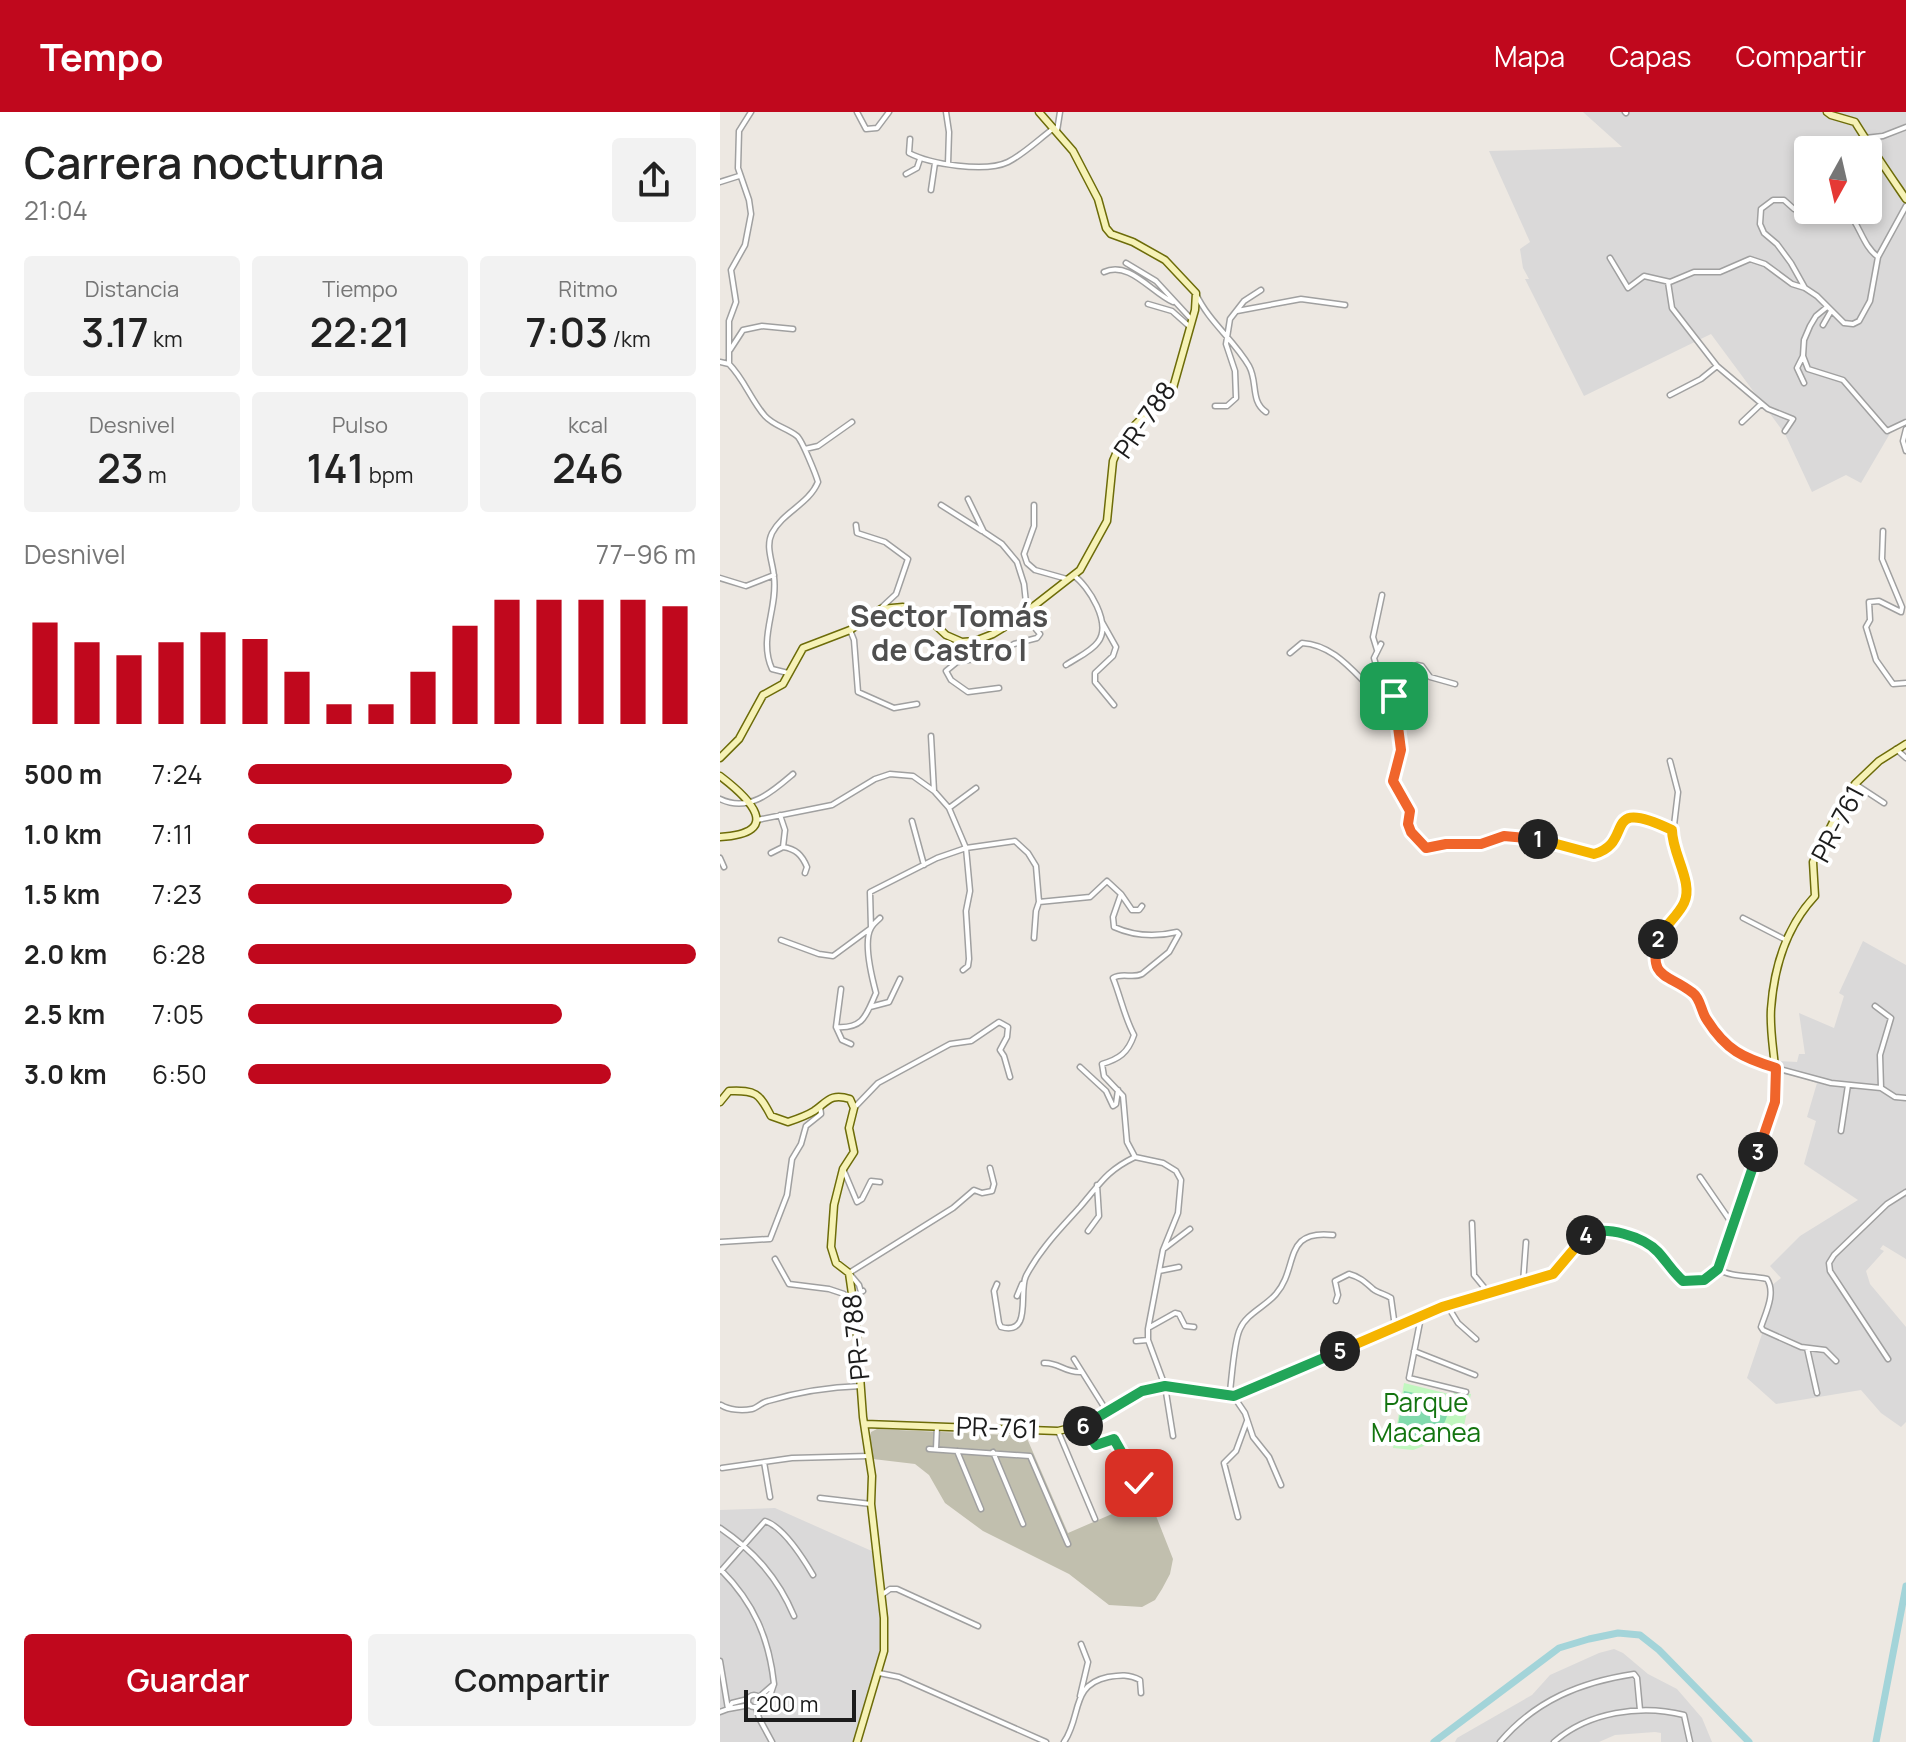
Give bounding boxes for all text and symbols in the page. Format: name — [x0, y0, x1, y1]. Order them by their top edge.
text: Tempo — [40, 30, 163, 82]
text: Mapa — [1494, 37, 1565, 75]
text: Capas — [1609, 37, 1692, 75]
text: Compartir — [1736, 37, 1866, 75]
text: Carrera nocturna — [24, 132, 385, 192]
north arrow — [1794, 136, 1882, 224]
map controls — [1794, 136, 1882, 224]
button: share — [612, 138, 696, 222]
text: 21:04 — [24, 192, 88, 228]
text: Distancia — [85, 274, 179, 304]
text: Tiempo — [322, 274, 398, 304]
text: Ritmo — [558, 274, 618, 304]
text: 3.17 — [81, 304, 149, 359]
text: 22:21 — [310, 304, 410, 359]
text: 7:03 — [525, 304, 608, 359]
text: km — [149, 324, 183, 354]
text: /km — [608, 324, 651, 354]
street label: PR-788 — [1105, 374, 1184, 465]
text: Desnivel — [89, 410, 175, 440]
text: Pulso — [332, 410, 388, 440]
text: kcal — [568, 410, 608, 440]
text: 23 — [97, 440, 144, 495]
text: 141 — [307, 440, 364, 495]
text: 246 — [552, 440, 624, 495]
text: m — [144, 460, 167, 490]
text: bpm — [364, 460, 413, 490]
text: Desnivel — [24, 536, 126, 572]
text: 77–96 m — [596, 536, 696, 572]
district label: Sector Tomás de Castro I — [850, 595, 1048, 670]
pin — [1360, 662, 1428, 730]
icon: arrive — [1372, 674, 1416, 718]
text: 500 m — [24, 756, 102, 792]
text: 7:24 — [152, 756, 202, 792]
street label: PR-761 — [1802, 779, 1872, 868]
text: 1.0 km — [24, 816, 102, 852]
text: 7:11 — [152, 816, 193, 852]
pin: 1 — [1518, 819, 1558, 859]
text: 1 — [1533, 824, 1543, 854]
text: 1.5 km — [24, 876, 100, 912]
text: 7:23 — [152, 876, 202, 912]
pin: 2 — [1638, 919, 1678, 959]
text: 2 — [1651, 924, 1665, 954]
text: 2.0 km — [24, 936, 107, 972]
text: 6:28 — [152, 936, 206, 972]
text: 2.5 km — [24, 996, 105, 1032]
text: 7:05 — [152, 996, 204, 1032]
text: 3.0 km — [24, 1056, 107, 1092]
text: 6:50 — [152, 1056, 207, 1092]
pin: 3 — [1738, 1132, 1778, 1172]
text: 3 — [1752, 1137, 1764, 1167]
pin: 4 — [1566, 1215, 1606, 1255]
text: 4 — [1579, 1220, 1593, 1250]
street label: PR-788 — [833, 1292, 877, 1382]
pin: 5 — [1320, 1331, 1360, 1371]
text: 5 — [1334, 1336, 1346, 1366]
park label: Parque Macanea — [1371, 1384, 1481, 1450]
pin: 6 — [1063, 1406, 1103, 1446]
street label: PR-761 — [955, 1408, 1039, 1446]
text: 6 — [1076, 1411, 1090, 1441]
pin — [1105, 1449, 1173, 1517]
icon: check — [1117, 1461, 1161, 1505]
button: Guardar — [24, 1634, 352, 1726]
button: Compartir — [368, 1634, 696, 1726]
scale bar — [744, 1686, 856, 1722]
text: 200 m — [756, 1689, 818, 1719]

